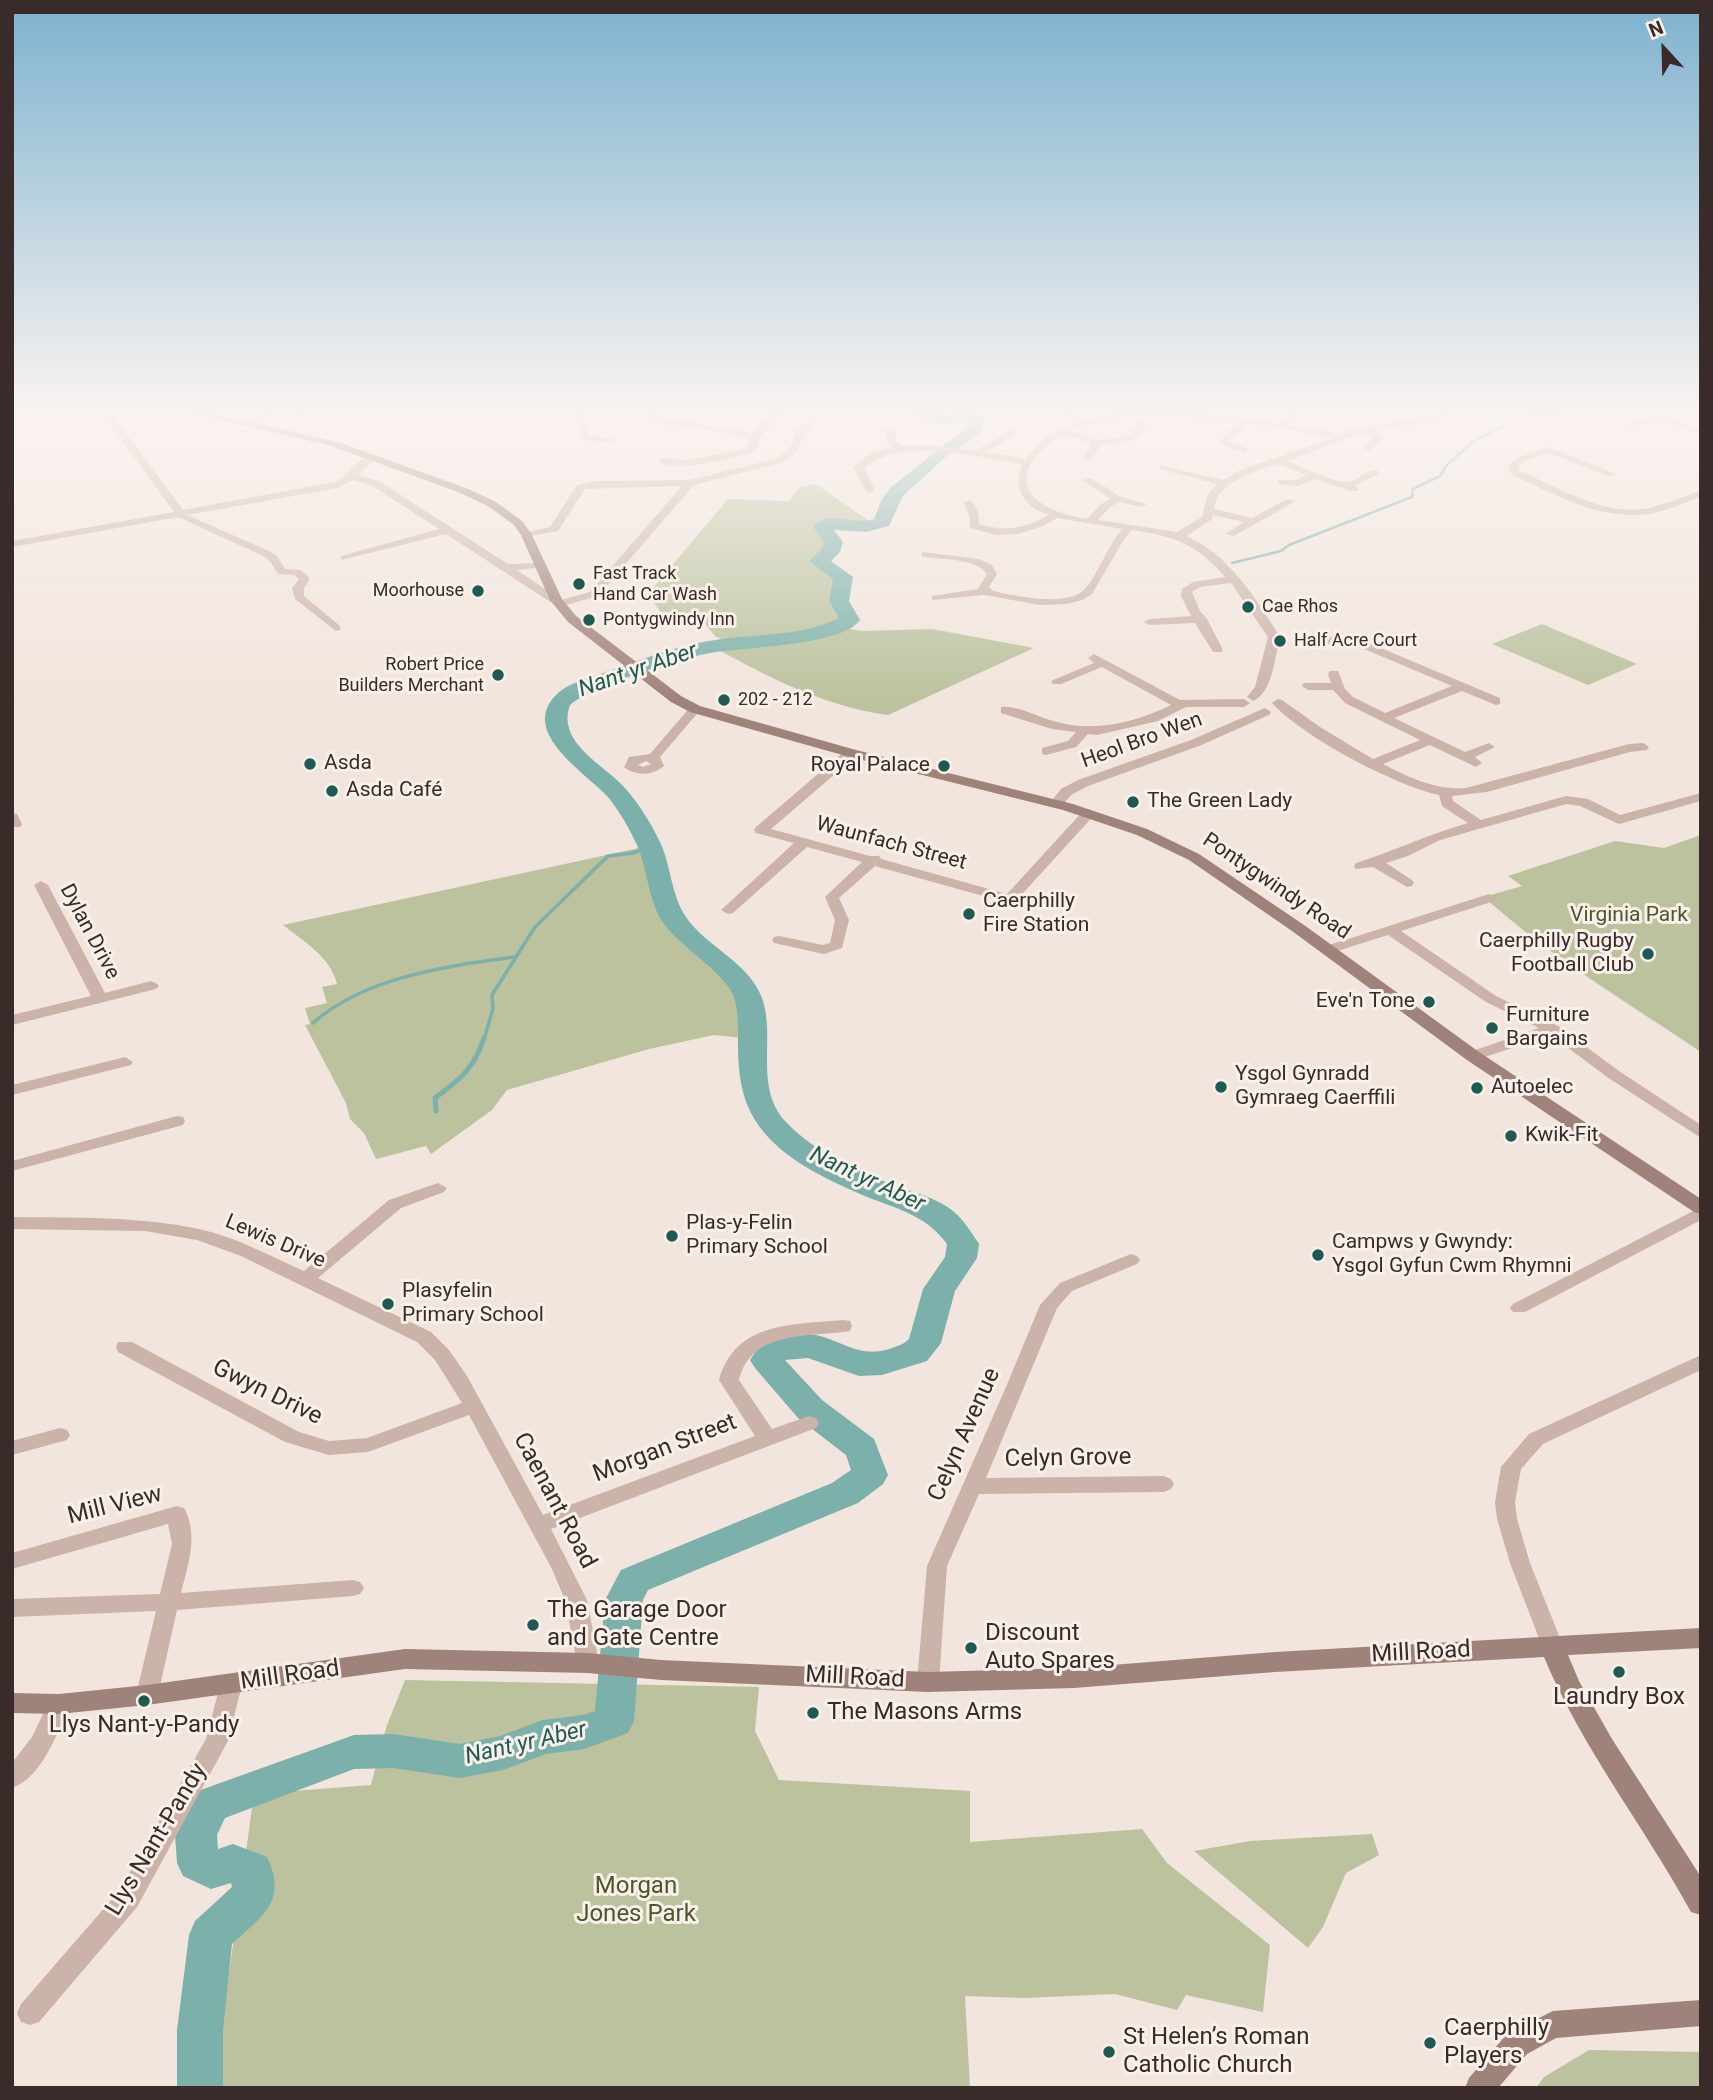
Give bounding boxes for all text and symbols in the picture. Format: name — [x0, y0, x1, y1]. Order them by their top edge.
north arrow — [1629, 14, 1699, 84]
text: N — [1645, 16, 1666, 42]
place label: Fast Track Hand Car Wash — [593, 563, 717, 606]
marker: Fast Track Hand Car Wash — [571, 576, 587, 592]
place label: Moorhouse — [373, 580, 464, 602]
marker: Moorhouse — [470, 583, 486, 599]
place label: Cae Rhos — [1262, 596, 1338, 618]
marker: Cae Rhos — [1240, 599, 1256, 615]
place label: Pontygwindy Inn — [603, 609, 735, 631]
marker: Pontygwindy Inn — [581, 612, 597, 628]
place label: Half Acre Court — [1294, 630, 1417, 652]
marker: Half Acre Court — [1272, 633, 1288, 649]
water label: Nant yr Aber — [575, 638, 701, 704]
place label: Robert Price Builders Merchant — [338, 654, 484, 696]
marker: Robert Price Builders Merchant — [490, 667, 506, 683]
place label: 202 - 212 — [738, 689, 813, 711]
marker: 202 - 212 — [716, 692, 732, 708]
street label: Heol Bro Wen — [1078, 708, 1206, 774]
place label: Asda — [324, 751, 372, 777]
place label: Royal Palace — [811, 753, 930, 779]
marker: Asda — [302, 756, 318, 772]
marker: Royal Palace — [936, 758, 952, 774]
place label: Asda Café — [346, 778, 442, 804]
marker: Asda Café — [324, 783, 340, 799]
place label: The Green Lady — [1147, 789, 1292, 815]
marker: The Green Lady — [1125, 794, 1141, 810]
street label: Waunfach Street — [813, 812, 969, 876]
street label: Pontygwindy Road — [1197, 828, 1355, 946]
street label: Dylan Drive — [53, 880, 125, 984]
place label: Caerphilly Fire Station — [983, 889, 1089, 939]
park label: Virginia Park — [1570, 903, 1688, 929]
marker: Caerphilly Fire Station — [961, 906, 977, 922]
place label: Caerphilly Rugby Football Club — [1479, 929, 1634, 979]
marker: Caerphilly Rugby Football Club — [1640, 946, 1656, 962]
place label: Eve'n Tone — [1316, 989, 1415, 1015]
marker: Eve'n Tone — [1421, 994, 1437, 1010]
place label: Furniture Bargains — [1506, 1003, 1589, 1053]
marker: Furniture Bargains — [1484, 1020, 1500, 1036]
place label: Ysgol Gynradd Gymraeg Caerffili — [1235, 1062, 1395, 1112]
place label: Autoelec — [1491, 1075, 1573, 1101]
marker: Ysgol Gynradd Gymraeg Caerffili — [1213, 1079, 1229, 1095]
marker: Autoelec — [1469, 1080, 1485, 1096]
place label: Kwik-Fit — [1525, 1123, 1598, 1149]
marker: Kwik-Fit — [1503, 1128, 1519, 1144]
water label: Nant yr Aber — [805, 1141, 929, 1219]
street label: Lewis Drive — [221, 1210, 329, 1274]
place label: Plas-y-Felin Primary School — [686, 1211, 828, 1261]
marker: Plas-y-Felin Primary School — [664, 1228, 680, 1244]
place label: Campws y Gwyndy: Ysgol Gyfun Cwm Rhymni — [1332, 1230, 1572, 1280]
marker: Campws y Gwyndy: Ysgol Gyfun Cwm Rhymni — [1310, 1247, 1326, 1263]
place label: Plasyfelin Primary School — [402, 1279, 544, 1329]
marker: Plasyfelin Primary School — [380, 1296, 396, 1312]
street label: Gwyn Drive — [207, 1354, 327, 1432]
street label: Celyn Avenue — [923, 1364, 1007, 1506]
street label: Morgan Street — [589, 1408, 741, 1490]
street label: Caenant Road — [506, 1428, 602, 1574]
street label: Celyn Grove — [1004, 1443, 1132, 1475]
street label: Mill View — [65, 1480, 165, 1532]
place label: The Garage Door and Gate Centre — [547, 1597, 727, 1653]
marker: The Garage Door and Gate Centre — [525, 1617, 541, 1633]
place label: Discount Auto Spares — [985, 1620, 1115, 1676]
street label: Mill Road — [1371, 1636, 1471, 1670]
marker: Discount Auto Spares — [963, 1640, 979, 1656]
street label: Mill Road — [239, 1655, 341, 1697]
street label: Mill Road — [805, 1661, 905, 1695]
marker: Laundry Box — [1611, 1664, 1627, 1680]
place label: Laundry Box — [1553, 1684, 1685, 1712]
marker: Llys Nant-y-Pandy — [136, 1693, 152, 1709]
place label: The Masons Arms — [827, 1699, 1022, 1727]
marker: The Masons Arms — [805, 1705, 821, 1721]
place label: Llys Nant-y-Pandy — [49, 1712, 239, 1740]
water label: Nant yr Aber — [463, 1717, 589, 1771]
street label: Llys Nant-Pandy — [100, 1759, 214, 1921]
park label: Morgan Jones Park — [576, 1873, 696, 1929]
place label: Caerphilly Players — [1444, 2015, 1549, 2071]
place label: St Helen’s Roman Catholic Church — [1123, 2024, 1309, 2080]
marker: Caerphilly Players — [1422, 2035, 1438, 2051]
marker: St Helen’s Roman Catholic Church — [1101, 2044, 1117, 2060]

